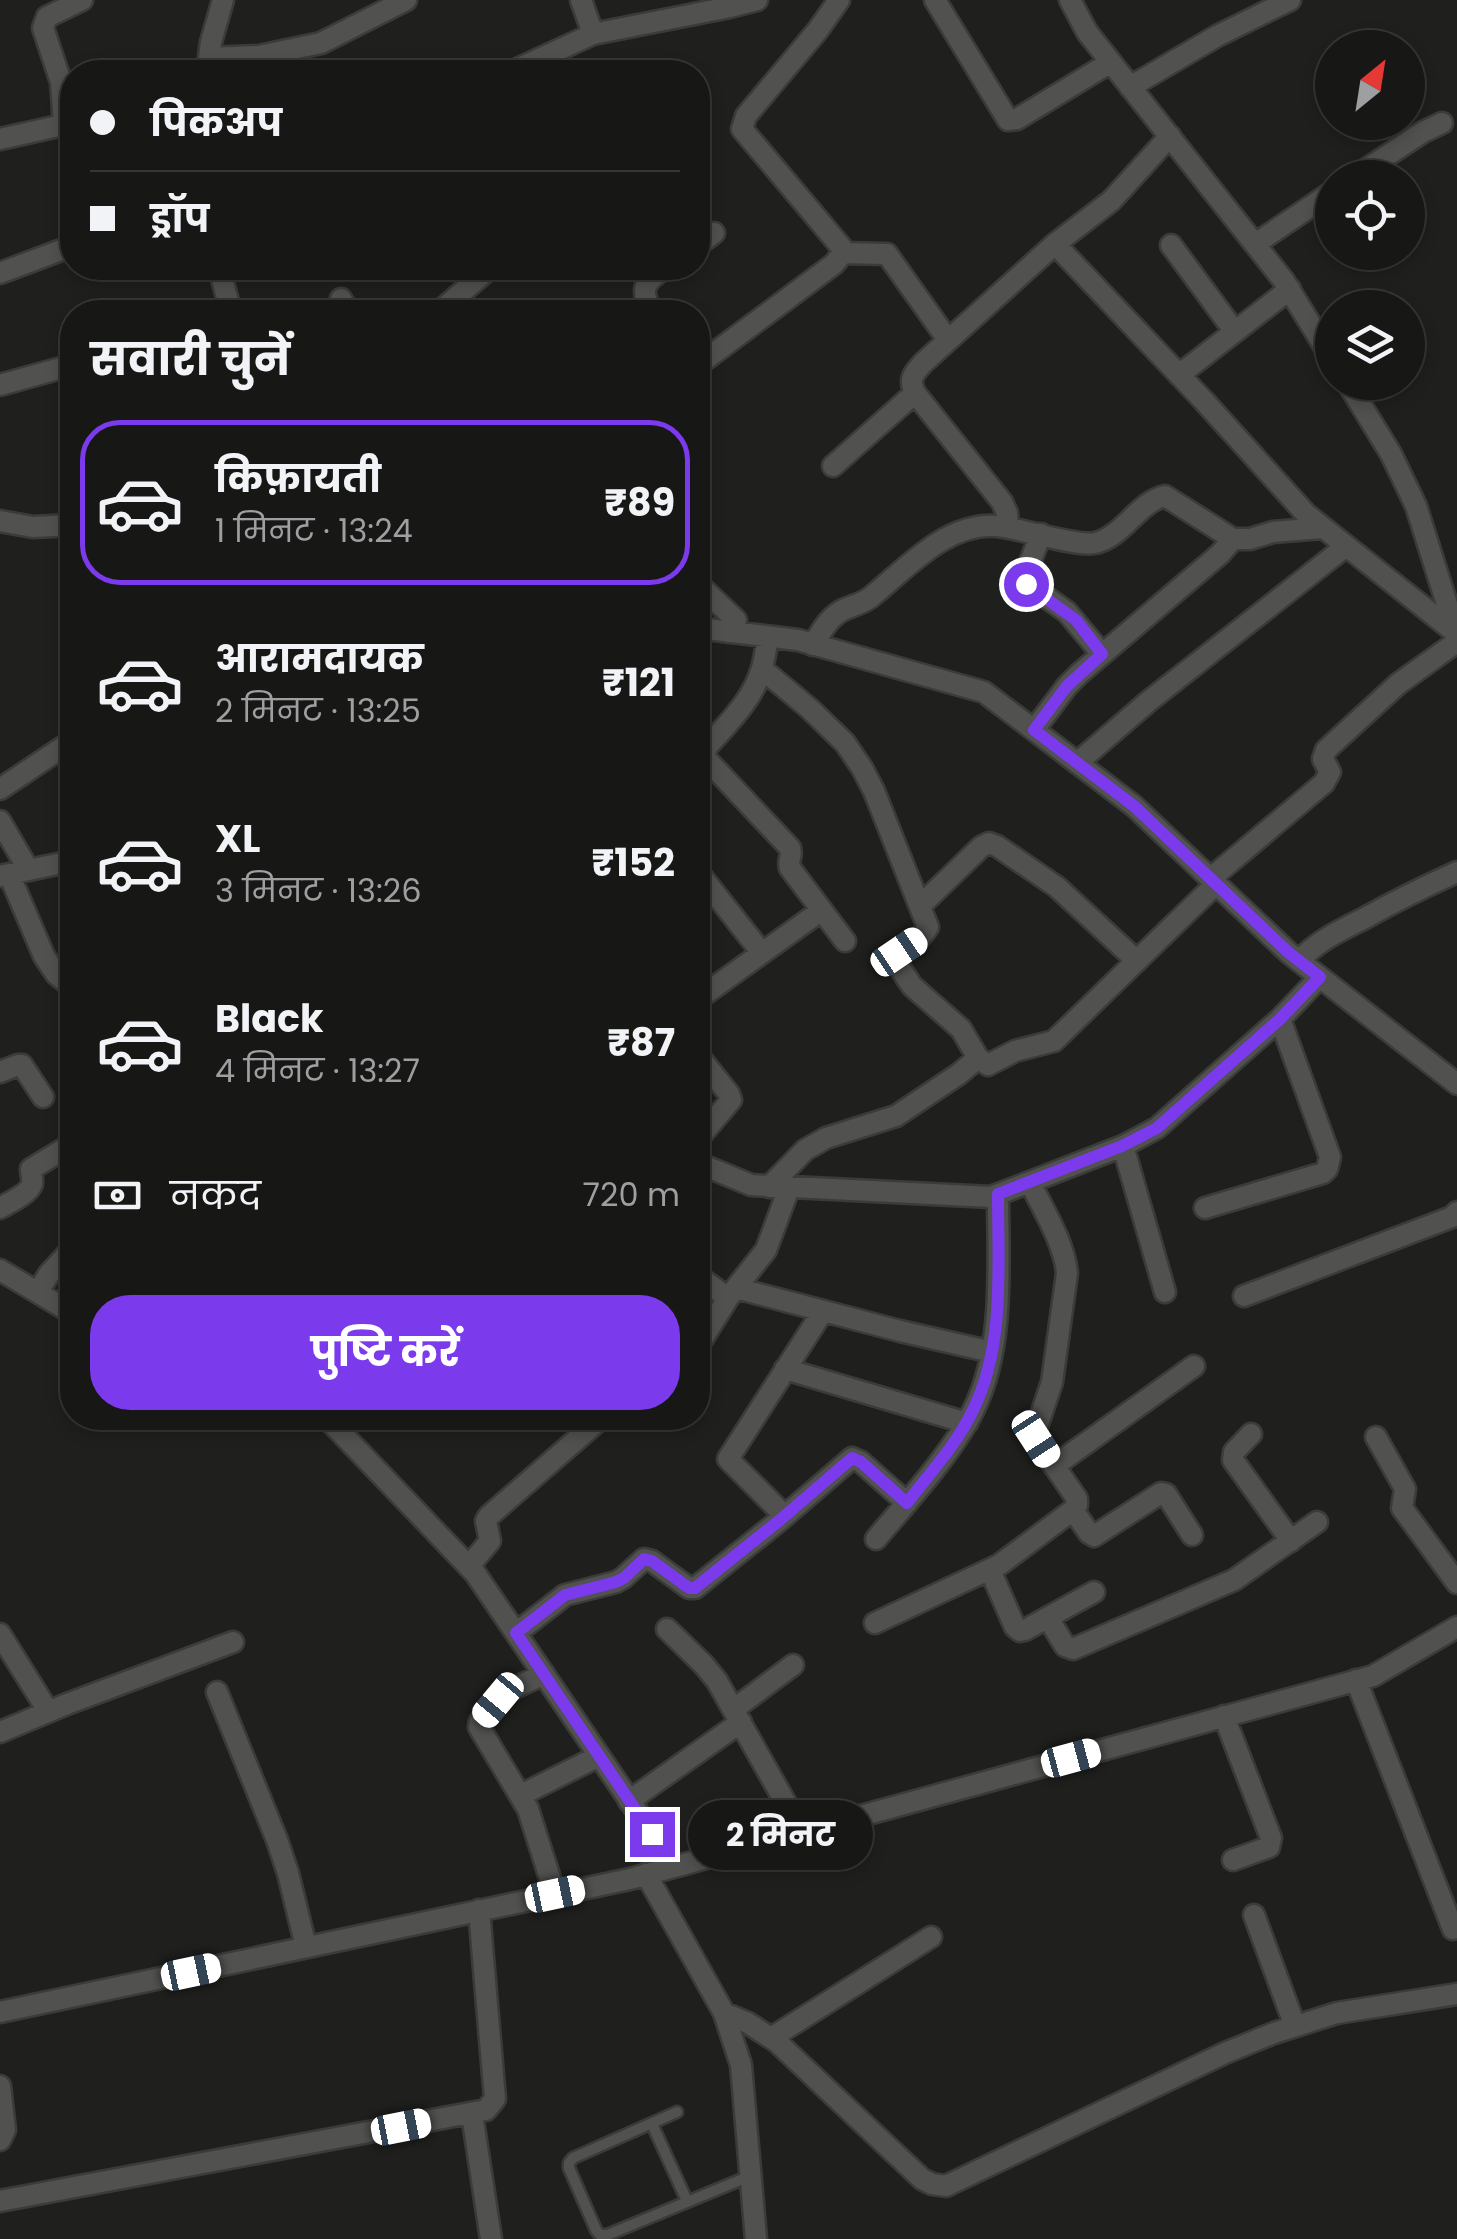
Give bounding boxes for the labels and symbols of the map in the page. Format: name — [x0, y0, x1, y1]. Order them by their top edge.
north arrow — [1315, 30, 1425, 140]
route start — [1004, 562, 1049, 607]
car — [866, 923, 932, 981]
car — [1007, 1406, 1065, 1472]
car — [467, 1667, 529, 1733]
car — [1038, 1736, 1104, 1780]
callout: 2 मिनट — [687, 1799, 872, 1869]
route end — [630, 1812, 675, 1857]
car — [523, 1873, 587, 1915]
car — [159, 1951, 223, 1993]
car — [369, 2107, 433, 2147]

